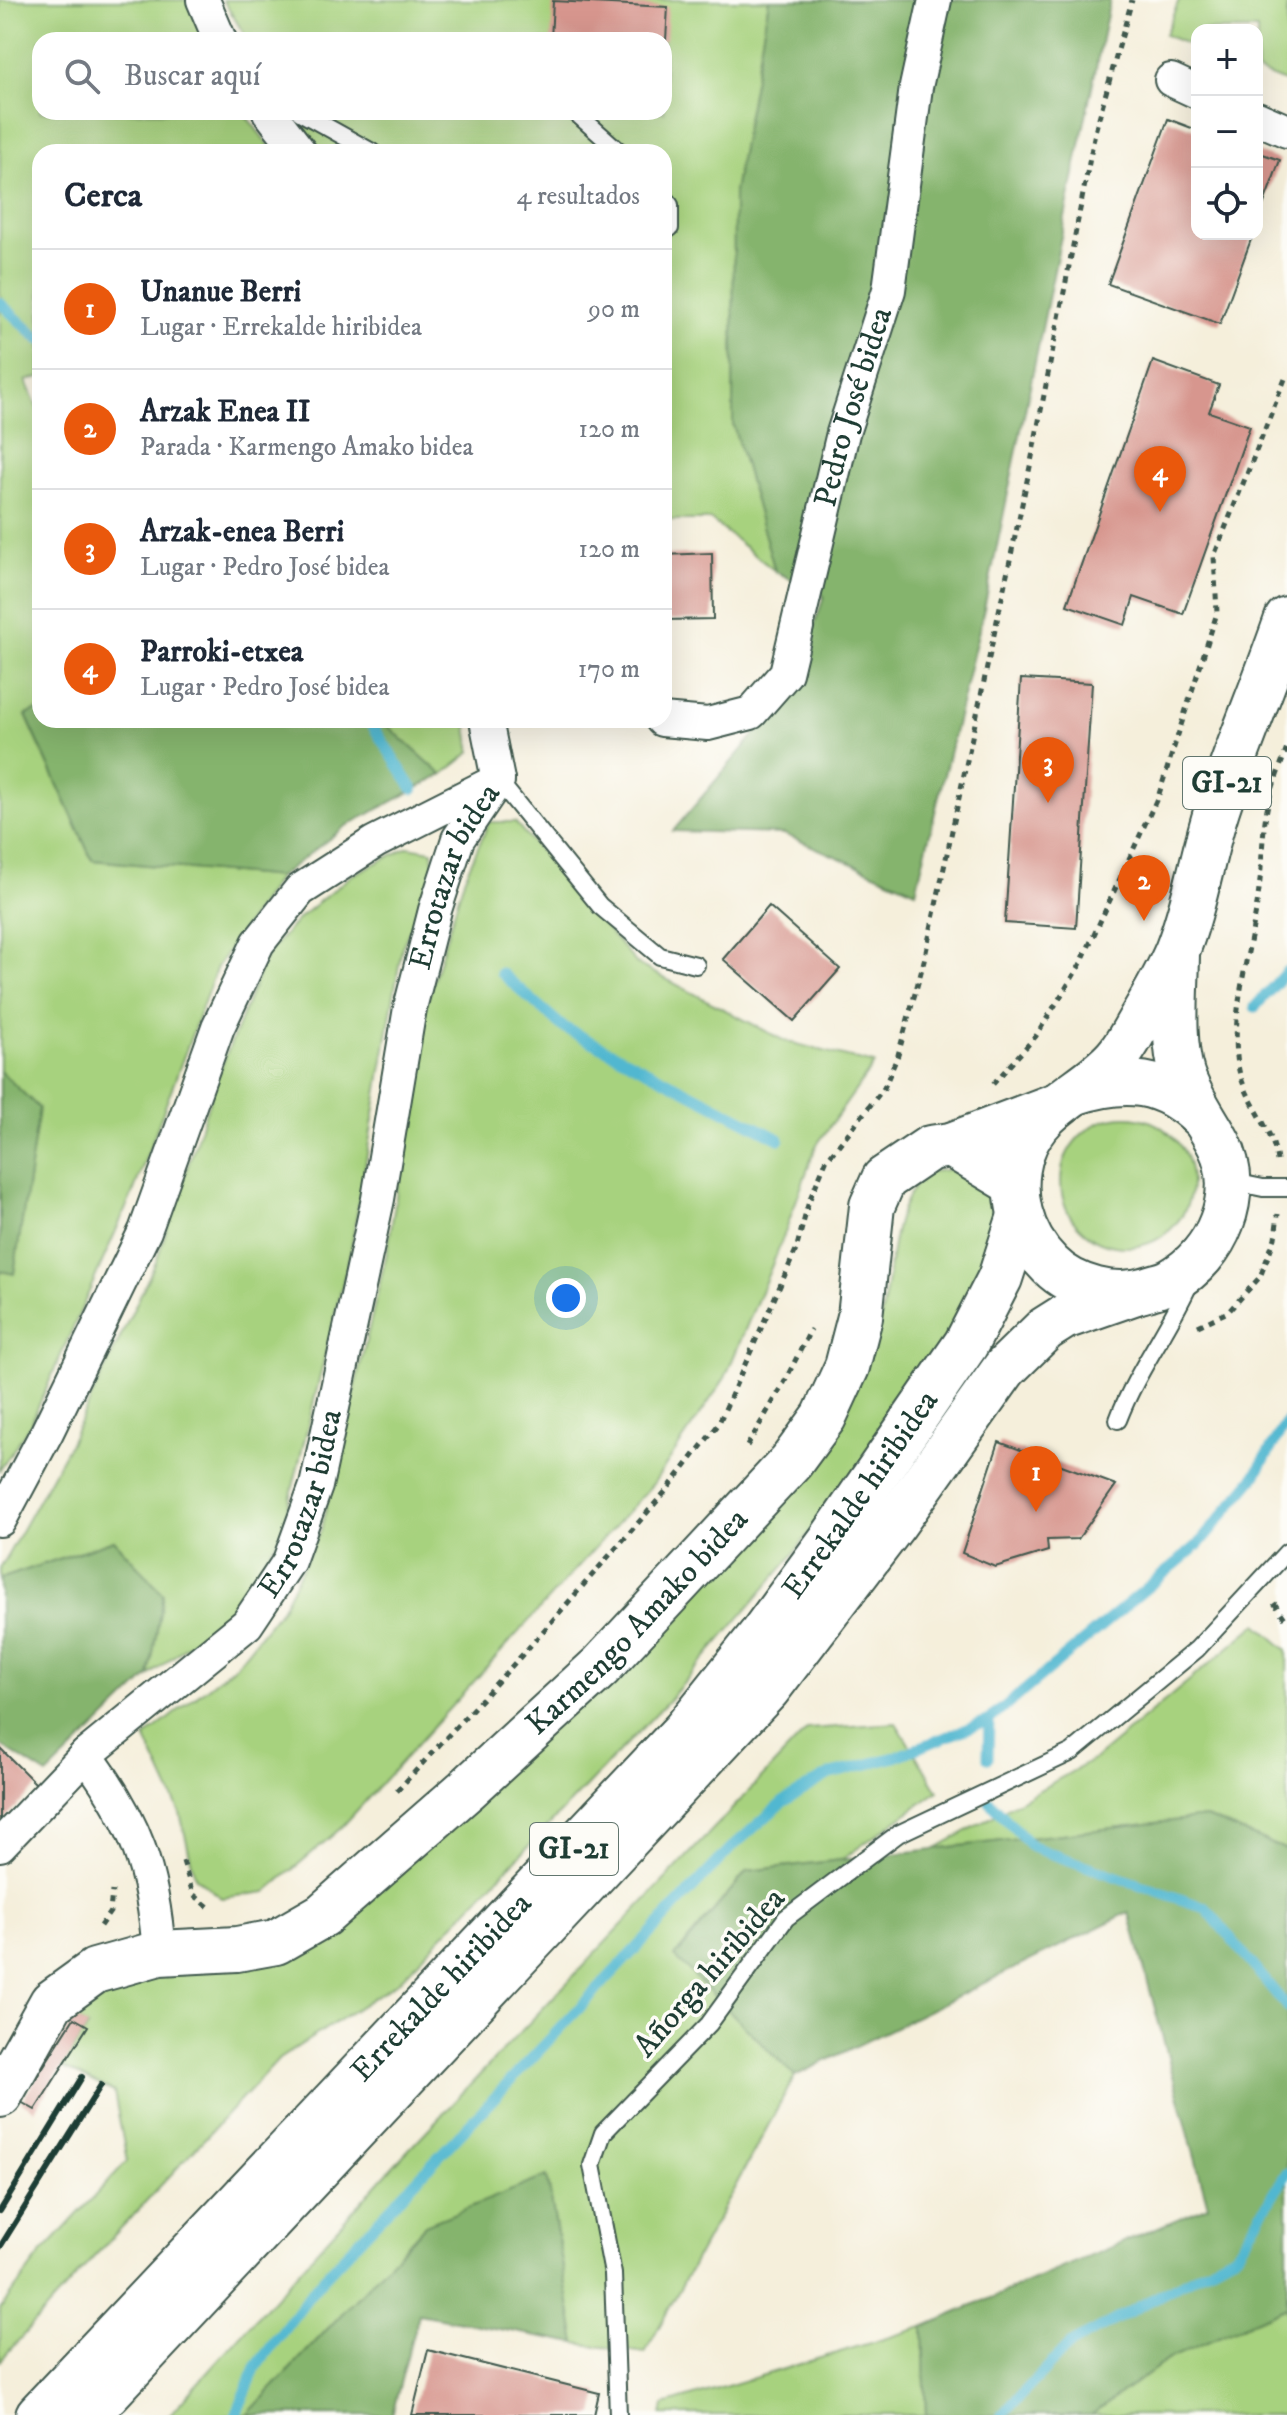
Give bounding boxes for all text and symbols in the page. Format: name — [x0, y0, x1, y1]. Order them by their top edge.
map controls — [1191, 24, 1263, 240]
button: + — [1191, 24, 1263, 96]
search box — [32, 32, 672, 120]
icon: search — [60, 54, 104, 98]
text: Buscar aquí — [124, 58, 261, 95]
button: − — [1191, 96, 1263, 168]
button: locate — [1191, 168, 1263, 240]
text: Cerca — [64, 175, 142, 217]
text: 4 resultados — [516, 180, 640, 213]
text: Unanue Berri — [140, 274, 301, 311]
text: 1 — [85, 293, 95, 326]
text: 90 m — [588, 293, 640, 326]
street label: Pedro José bidea — [806, 302, 902, 511]
text: Lugar · Errekalde hiribidea — [140, 311, 422, 344]
text: Arzak Enea II — [140, 394, 310, 431]
text: 2 — [84, 413, 96, 446]
text: 120 m — [579, 413, 640, 446]
text: Parada · Karmengo Amako bidea — [140, 431, 474, 464]
pin: 4 — [1134, 446, 1186, 512]
text: Arzak-enea Berri — [140, 514, 344, 551]
text: 3 — [85, 533, 95, 566]
text: 120 m — [579, 533, 640, 566]
text: Lugar · Pedro José bidea — [140, 551, 390, 584]
text: Parroki-etxea — [140, 634, 304, 671]
text: 4 — [83, 653, 97, 686]
text: 170 m — [578, 653, 640, 686]
text: Lugar · Pedro José bidea — [140, 671, 390, 704]
pin: 3 — [1022, 737, 1074, 803]
road number: GI-21 — [1183, 757, 1271, 809]
street label: Errotazar bidea — [401, 776, 510, 974]
pin: 2 — [1118, 855, 1170, 921]
your location — [546, 1278, 586, 1318]
street label: Errekalde hiribidea — [774, 1382, 948, 1607]
street label: Errotazar bidea — [250, 1406, 352, 1606]
pin: 1 — [1010, 1446, 1062, 1512]
street label: Karmengo Amako bidea — [518, 1500, 758, 1744]
road number: GI-21 — [530, 1823, 618, 1875]
street label: Añorga hiribidea — [625, 1880, 795, 2066]
street label: Errekalde hiribidea — [343, 1884, 541, 2091]

